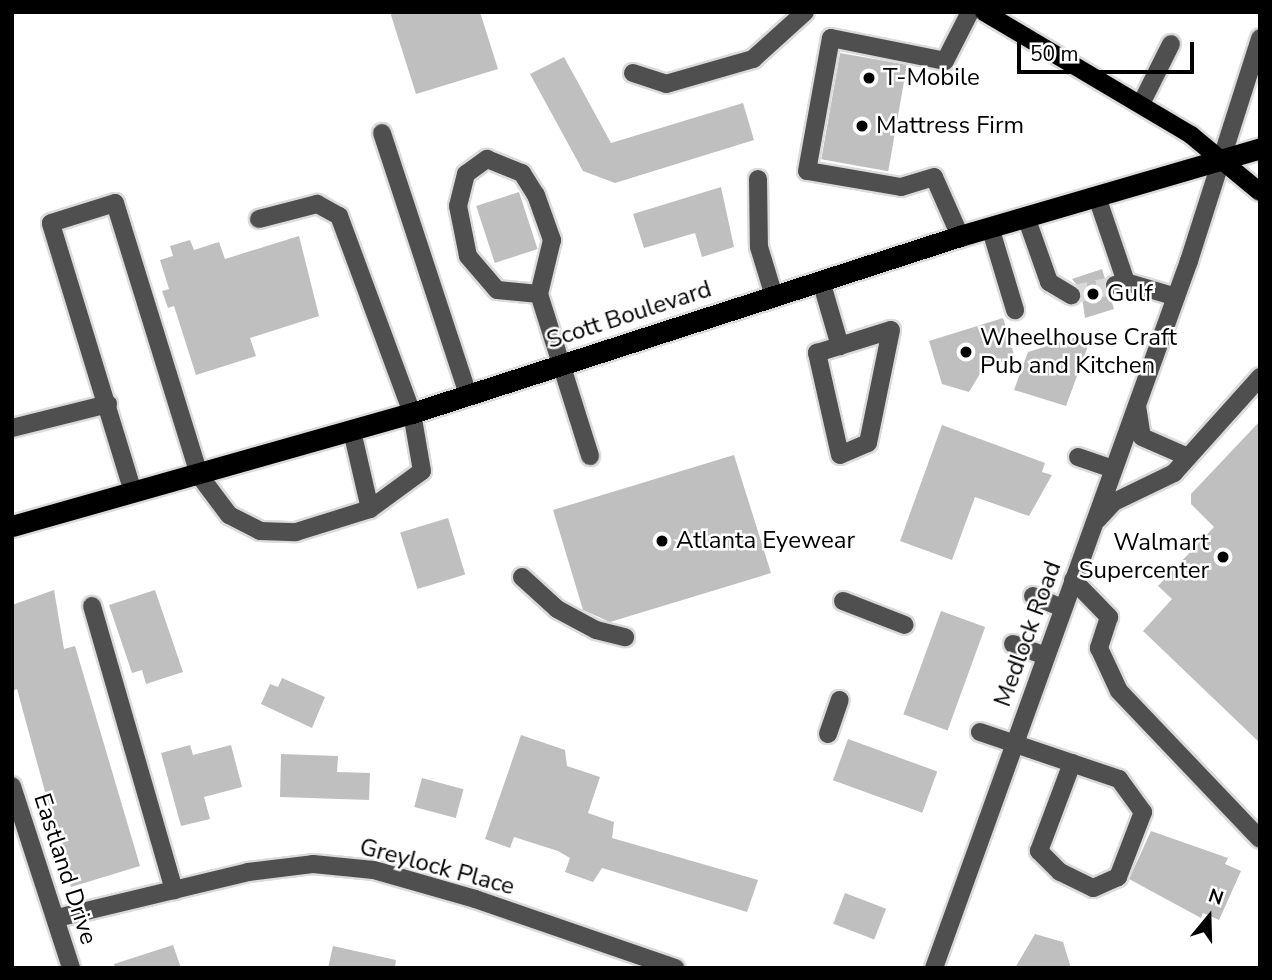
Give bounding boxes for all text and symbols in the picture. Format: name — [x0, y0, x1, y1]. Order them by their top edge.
scale bar — [1020, 28, 1197, 72]
text: 50 m — [1030, 40, 1079, 68]
place label: T-Mobile — [883, 64, 980, 92]
marker: T-Mobile — [861, 70, 877, 86]
place label: Mattress Firm — [876, 112, 1024, 140]
marker: Mattress Firm — [854, 118, 870, 134]
street label: Scott Boulevard — [543, 275, 715, 355]
place label: Gulf — [1107, 280, 1153, 308]
marker: Gulf — [1085, 286, 1101, 302]
place label: Wheelhouse Craft Pub and Kitchen — [980, 324, 1177, 380]
marker: Wheelhouse Craft Pub and Kitchen — [958, 344, 974, 360]
place label: Atlanta Eyewear — [676, 527, 855, 555]
place label: Walmart Supercenter — [1079, 529, 1209, 585]
marker: Atlanta Eyewear — [654, 533, 670, 549]
marker: Walmart Supercenter — [1215, 549, 1231, 565]
street label: Medlock Road — [988, 557, 1068, 711]
street label: Eastland Drive — [27, 790, 103, 948]
street label: Greylock Place — [356, 833, 518, 901]
north arrow — [1174, 882, 1244, 952]
text: N — [1205, 883, 1227, 912]

